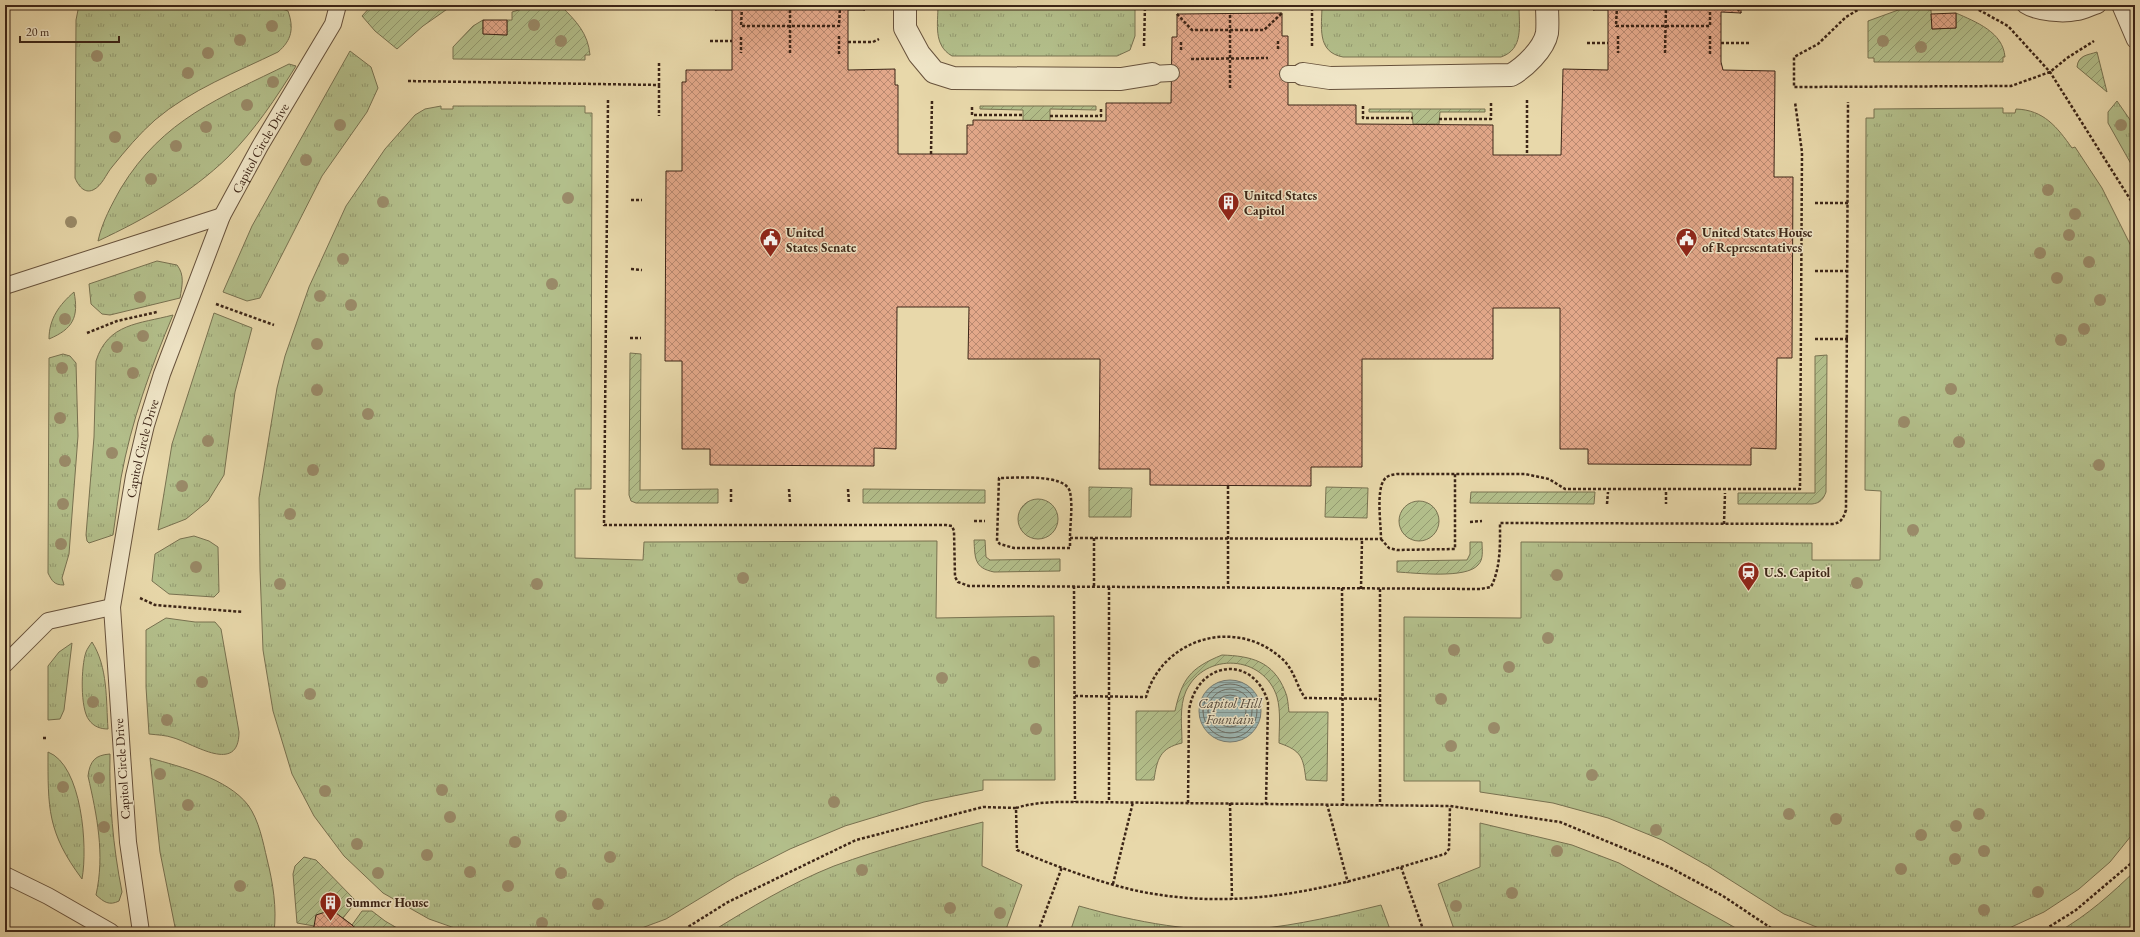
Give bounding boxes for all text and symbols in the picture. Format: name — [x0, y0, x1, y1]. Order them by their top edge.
scale bar — [20, 18, 119, 44]
text: 20 m — [26, 24, 50, 40]
street label: Capitol Circle Drive — [228, 100, 292, 196]
place label: United States Capitol — [1244, 187, 1318, 219]
building icon: United States Capitol — [1216, 189, 1242, 222]
place label: United States Senate — [786, 224, 857, 256]
place label: United States House of Representatives — [1702, 224, 1813, 256]
public building icon: United States Senate — [758, 226, 784, 259]
public building icon: United States House of Representatives — [1673, 226, 1699, 259]
street label: Capitol Circle Drive — [122, 397, 162, 499]
station icon: U.S. Capitol — [1735, 559, 1761, 592]
place label: U.S. Capitol — [1764, 564, 1831, 581]
water label: Capitol Hill Fountain — [1198, 694, 1263, 728]
street label: Capitol Circle Drive — [110, 718, 134, 820]
building icon: Summer House — [318, 889, 344, 922]
place label: Summer House — [346, 894, 429, 911]

